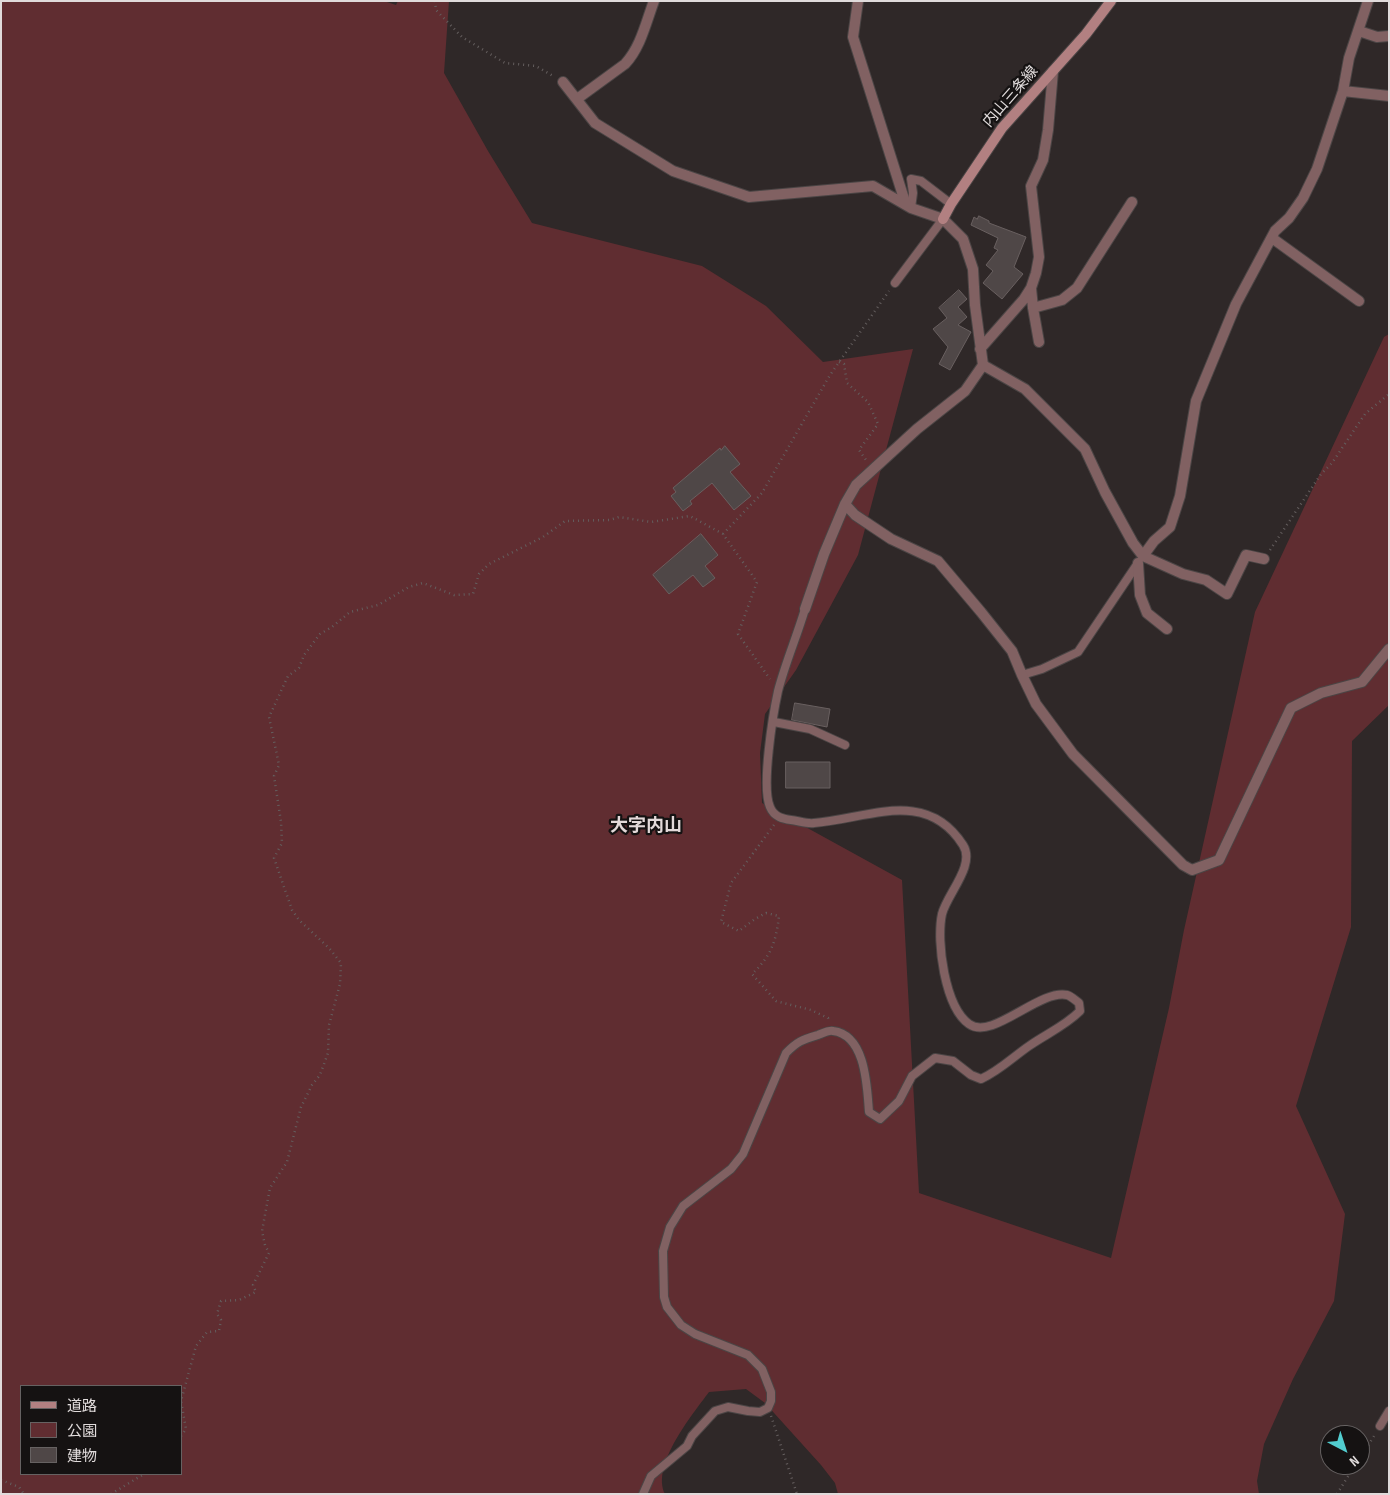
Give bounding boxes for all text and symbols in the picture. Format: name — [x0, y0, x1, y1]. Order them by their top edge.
street label: 内山三条線 — [980, 63, 1042, 131]
district label: 大字内山 — [610, 815, 682, 837]
legend — [20, 1385, 182, 1475]
text: 道路 — [67, 1397, 97, 1416]
text: 公園 — [67, 1422, 97, 1441]
north arrow — [1320, 1425, 1370, 1475]
text: 建物 — [67, 1447, 97, 1466]
text: N — [1346, 1452, 1363, 1470]

